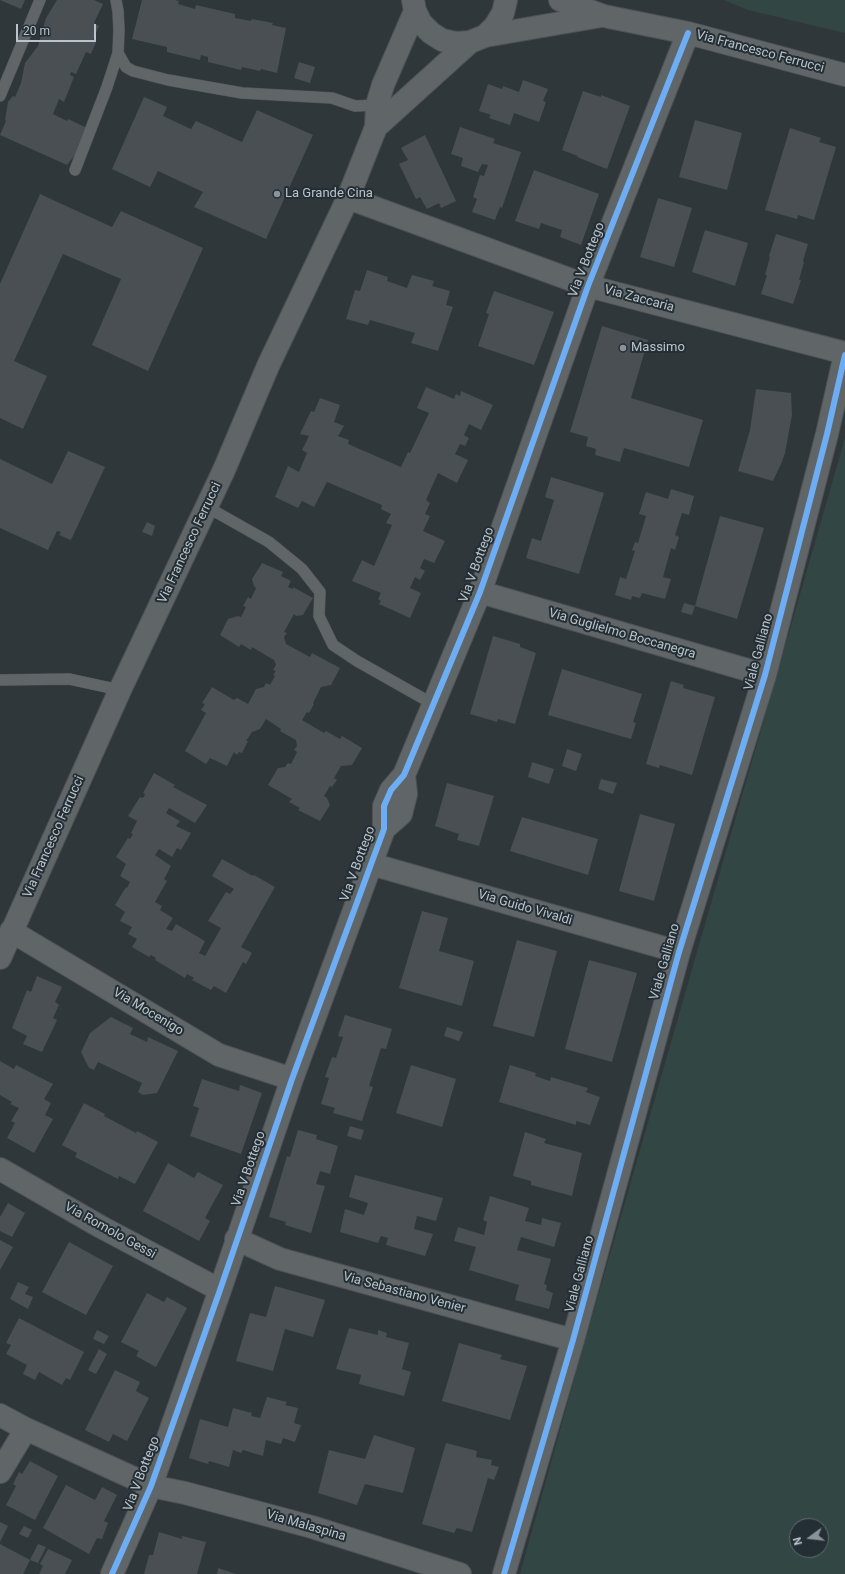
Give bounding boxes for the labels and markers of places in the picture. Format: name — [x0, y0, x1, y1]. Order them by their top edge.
place label: La Grande Cina — [285, 186, 373, 202]
marker: La Grande Cina — [272, 189, 282, 199]
place label: Massimo — [631, 340, 685, 356]
marker: Massimo — [618, 343, 628, 353]

